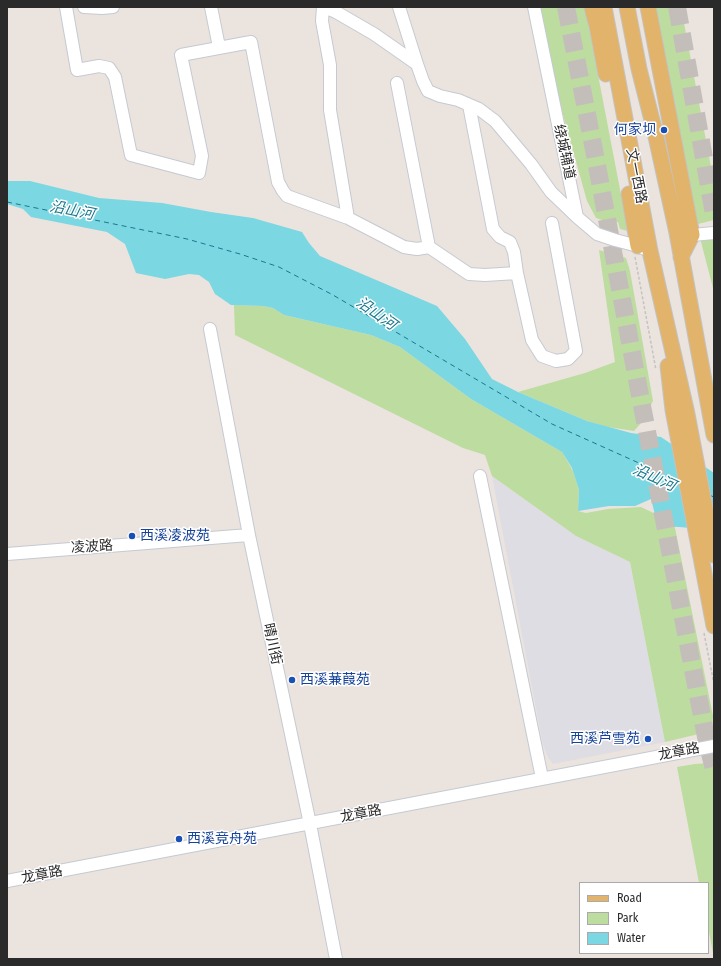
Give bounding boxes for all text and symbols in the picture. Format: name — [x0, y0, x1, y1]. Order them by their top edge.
place label: 何家坝 — [614, 122, 656, 138]
street label: 绕城辅道 — [550, 123, 578, 181]
marker: 何家坝 — [659, 125, 669, 135]
street label: 文一西路 — [622, 147, 650, 205]
water label: 沿山河 — [48, 198, 96, 224]
water label: 沿山河 — [352, 294, 400, 334]
water label: 沿山河 — [630, 461, 678, 495]
place label: 西溪凌波苑 — [140, 528, 210, 544]
marker: 西溪凌波苑 — [127, 531, 137, 541]
street label: 凌波路 — [70, 537, 114, 557]
street label: 晴川街 — [259, 622, 285, 666]
place label: 西溪蒹葭苑 — [300, 672, 370, 688]
marker: 西溪蒹葭苑 — [287, 675, 297, 685]
place label: 西溪芦雪苑 — [570, 731, 640, 747]
marker: 西溪芦雪苑 — [643, 734, 653, 744]
street label: 龙章路 — [657, 740, 701, 764]
street label: 龙章路 — [339, 802, 383, 826]
place label: 西溪竞舟苑 — [187, 831, 257, 847]
marker: 西溪竞舟苑 — [174, 834, 184, 844]
street label: 龙章路 — [20, 863, 64, 887]
legend — [579, 882, 709, 954]
text: Road — [617, 891, 642, 905]
text: Park — [617, 911, 638, 925]
text: Water — [617, 931, 645, 945]

